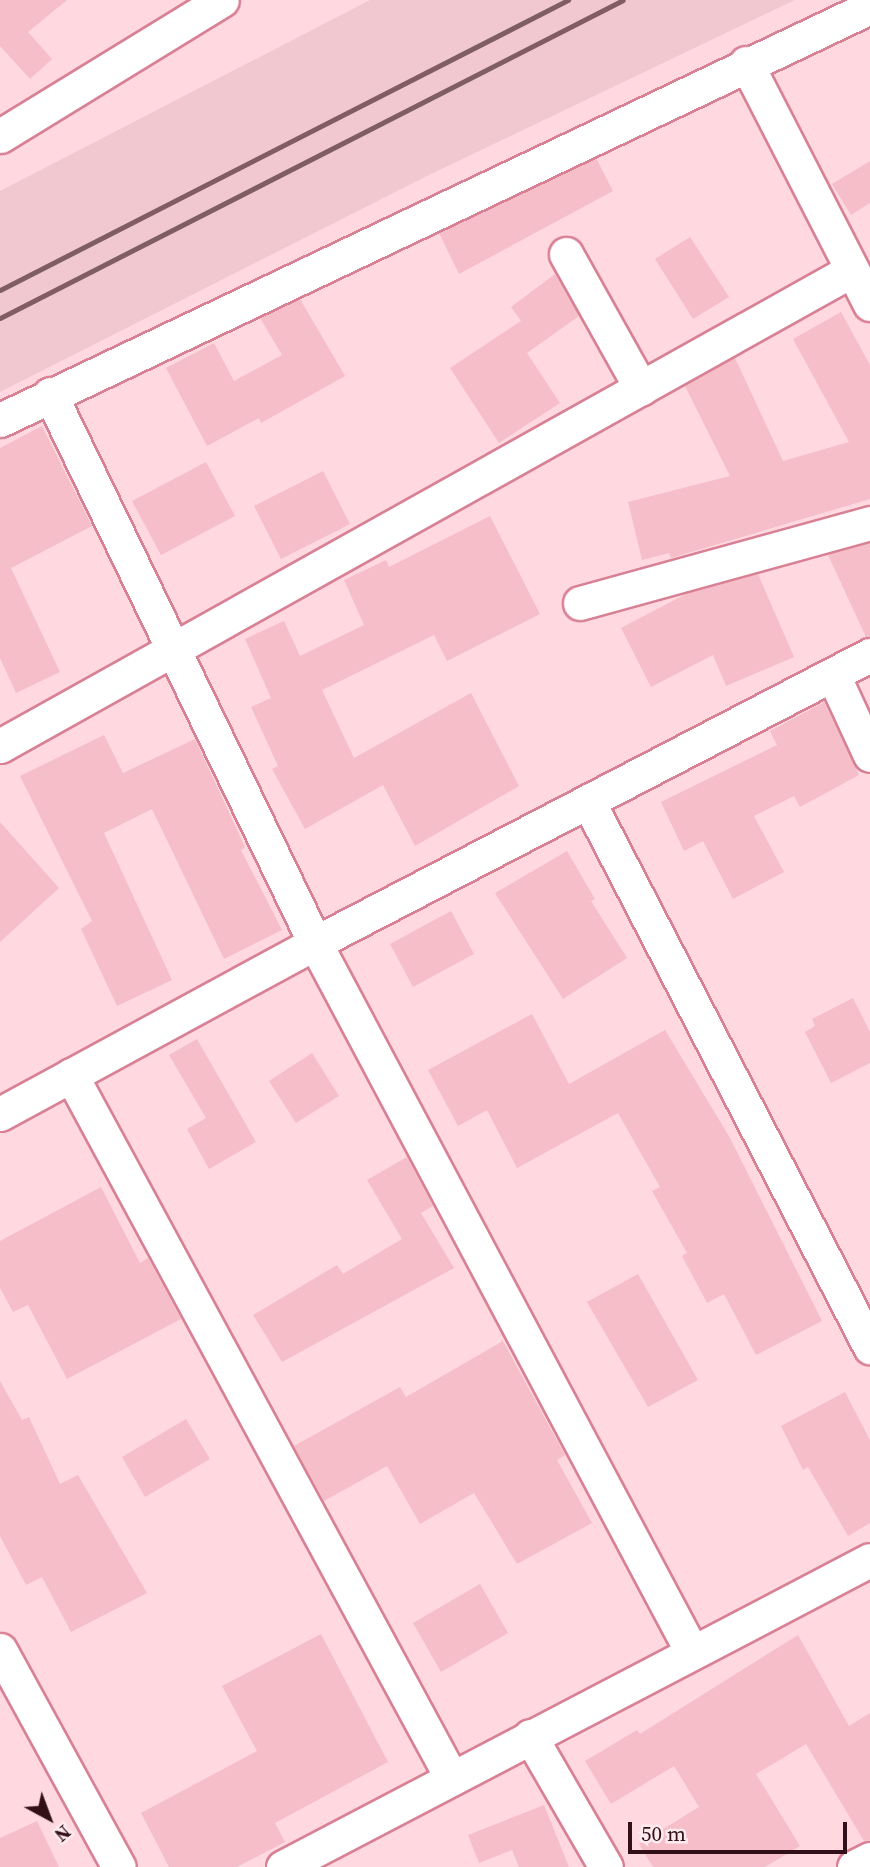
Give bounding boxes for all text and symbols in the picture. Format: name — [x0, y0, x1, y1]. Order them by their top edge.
north arrow — [14, 1783, 84, 1853]
scale bar — [632, 1808, 851, 1852]
text: N — [49, 1819, 77, 1848]
text: 50 m — [641, 1819, 686, 1848]

